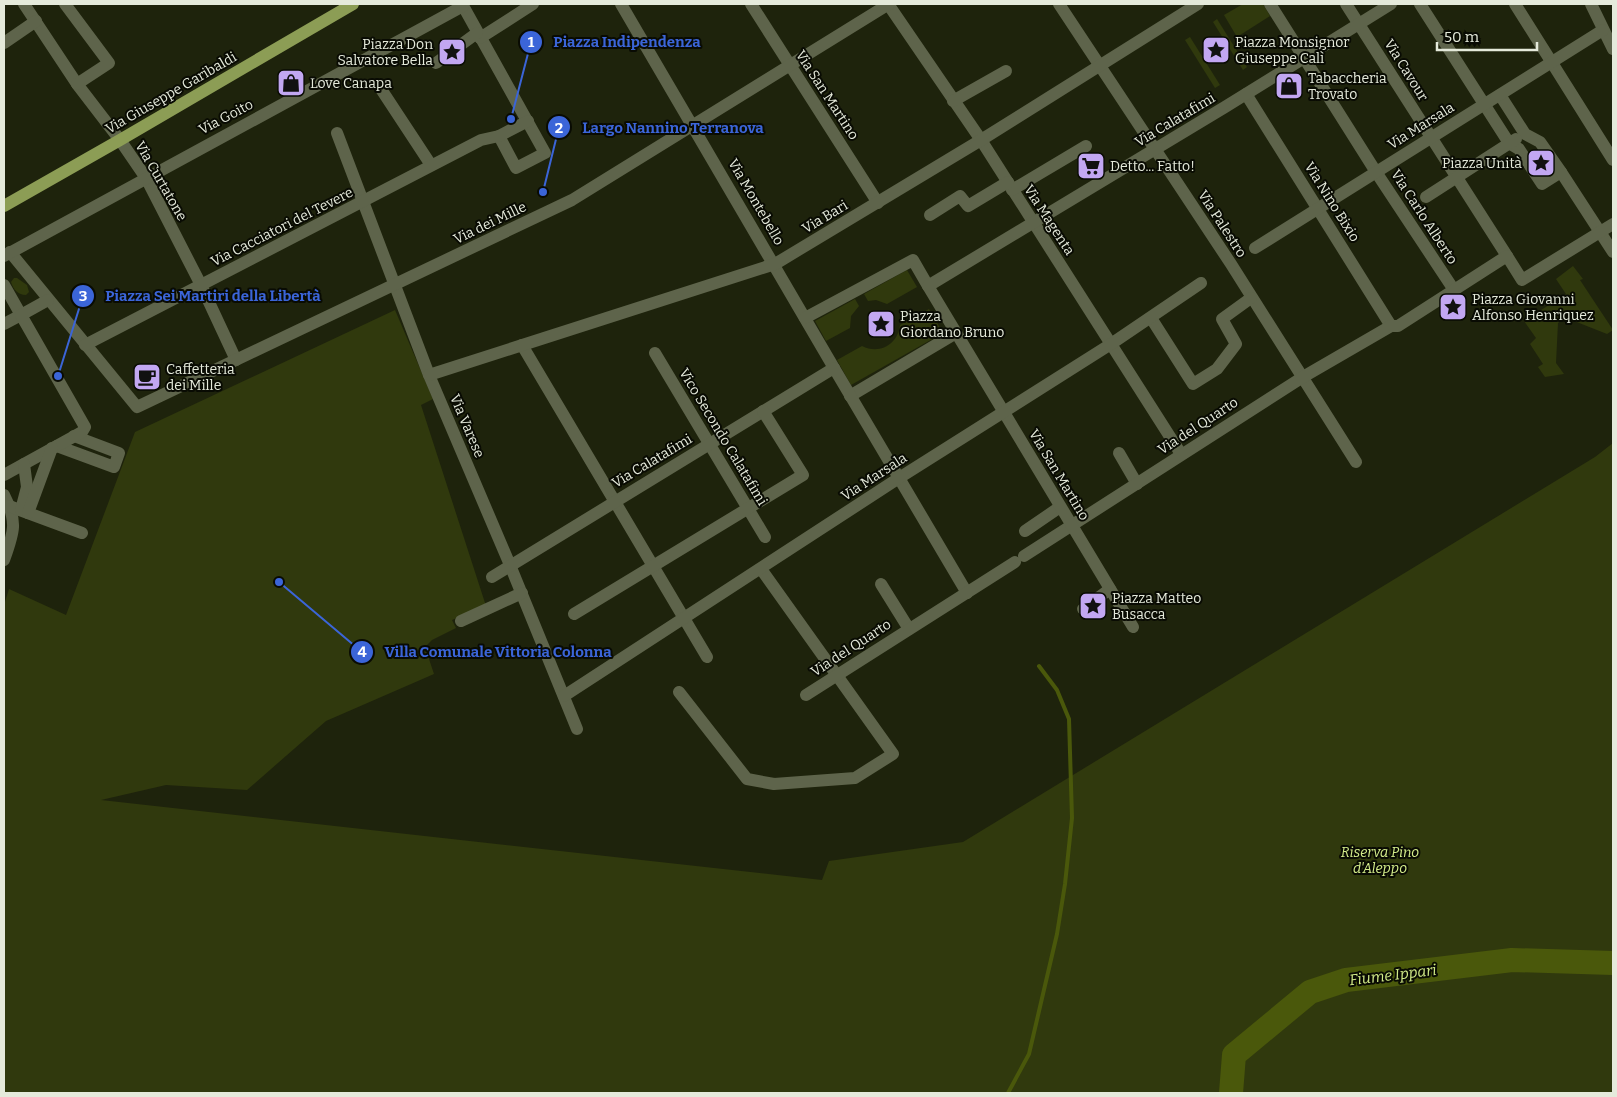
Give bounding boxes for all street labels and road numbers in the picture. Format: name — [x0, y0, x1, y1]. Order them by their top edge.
street label: Via Cavour — [1380, 36, 1432, 104]
street label: Via San Martino — [792, 47, 862, 143]
street label: Via Giuseppe Garibaldi — [102, 49, 240, 137]
street label: Via Calatafimi — [1132, 89, 1218, 151]
street label: Via Goito — [196, 96, 256, 138]
street label: Via Marsala — [1385, 99, 1458, 153]
street label: Via Curtatone — [131, 138, 191, 224]
street label: Via Montebello — [724, 156, 788, 248]
street label: Via Nino Bixio — [1301, 159, 1363, 245]
street label: Via Carlo Alberto — [1387, 166, 1461, 268]
street label: Via Magenta — [1020, 182, 1078, 259]
street label: Via Cacciatori del Tevere — [208, 184, 356, 270]
street label: Via Palestro — [1194, 187, 1250, 261]
street label: Via Bari — [799, 197, 851, 237]
street label: Via dei Mille — [451, 198, 529, 248]
street label: Vico Secondo Calatafimi — [675, 365, 771, 509]
street label: Via Varese — [446, 392, 488, 460]
street label: Via del Quarto — [1155, 394, 1241, 458]
street label: Via San Martino — [1025, 426, 1093, 524]
street label: Via Calatafimi — [609, 430, 695, 492]
street label: Via Marsala — [838, 449, 910, 505]
street label: Via del Quarto — [808, 616, 894, 680]

